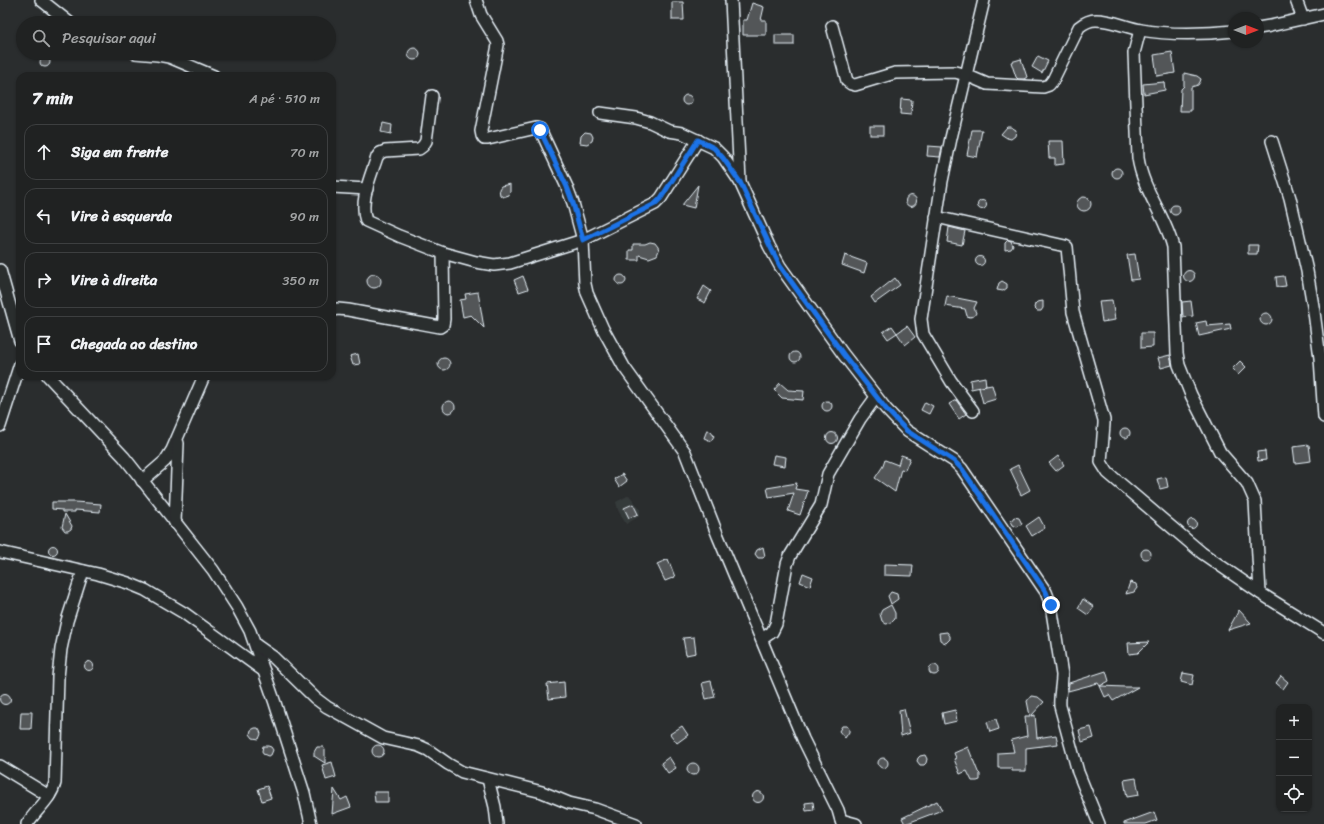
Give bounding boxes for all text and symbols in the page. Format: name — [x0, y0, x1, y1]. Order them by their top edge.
north arrow — [1228, 12, 1264, 48]
search box — [16, 16, 336, 60]
text: Pesquisar aqui — [62, 25, 156, 51]
icon: search — [30, 27, 52, 49]
text: 7 min — [32, 83, 73, 113]
text: A pé · 510 m — [249, 87, 320, 110]
route start — [531, 121, 549, 139]
text: Siga em frente — [71, 139, 168, 165]
icon: ahead — [33, 141, 55, 163]
text: 70 m — [290, 141, 319, 164]
text: Vire à esquerda — [71, 203, 172, 229]
icon: left — [33, 205, 55, 227]
text: 90 m — [289, 205, 319, 228]
text: Vire à direita — [71, 267, 157, 293]
icon: right — [33, 269, 55, 291]
text: 350 m — [282, 269, 319, 292]
text: Chegada ao destino — [71, 331, 197, 357]
icon: arrive — [33, 333, 55, 355]
route end — [1042, 596, 1060, 614]
map controls — [1276, 704, 1312, 812]
button: + — [1276, 704, 1312, 740]
button: − — [1276, 740, 1312, 776]
button: locate — [1276, 776, 1312, 812]

